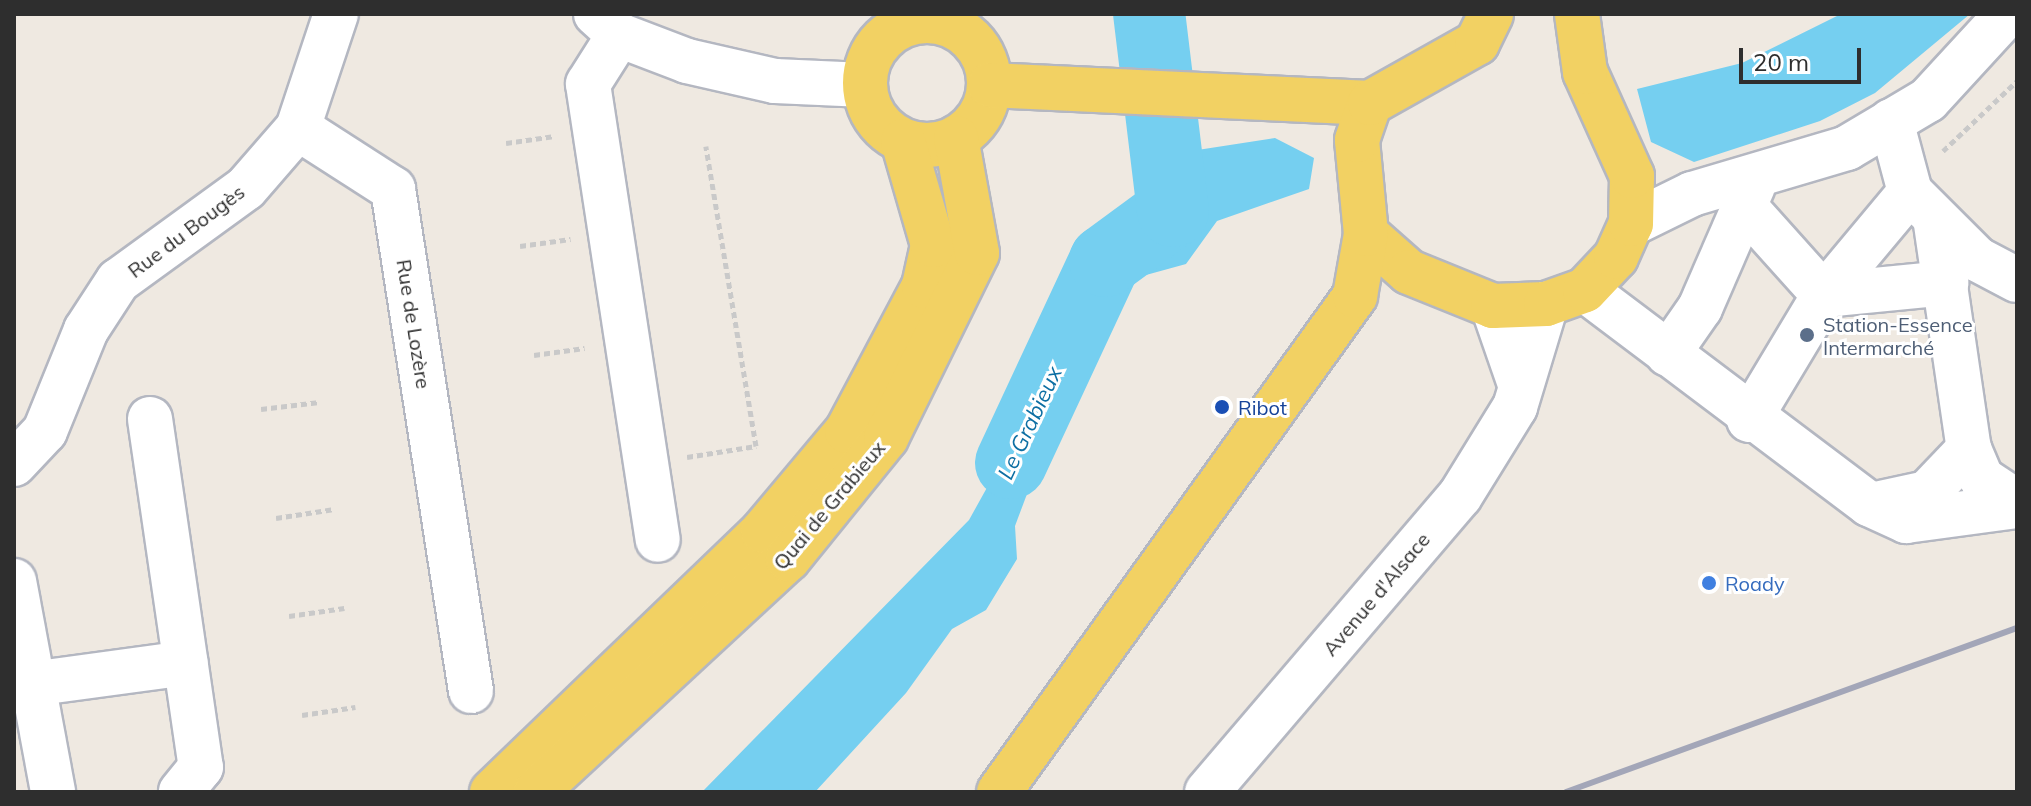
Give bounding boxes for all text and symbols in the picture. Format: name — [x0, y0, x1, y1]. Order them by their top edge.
scale bar — [1743, 32, 1865, 82]
text: 20 m — [1753, 47, 1809, 77]
street label: Rue du Bougès — [123, 179, 249, 283]
street label: Rue de Lozère — [392, 258, 436, 390]
place label: Station-Essence Intermarché — [1823, 312, 1973, 359]
marker: Station-Essence Intermarché — [1798, 326, 1816, 344]
water label: Le Grabieux — [992, 362, 1068, 484]
place label: Ribot — [1238, 395, 1287, 419]
marker: Ribot — [1213, 398, 1231, 416]
street label: Quai de Grabieux — [768, 436, 890, 574]
street label: Avenue d'Alsace — [1318, 528, 1434, 660]
place label: Roady — [1725, 571, 1785, 595]
marker: Roady — [1700, 574, 1718, 592]

